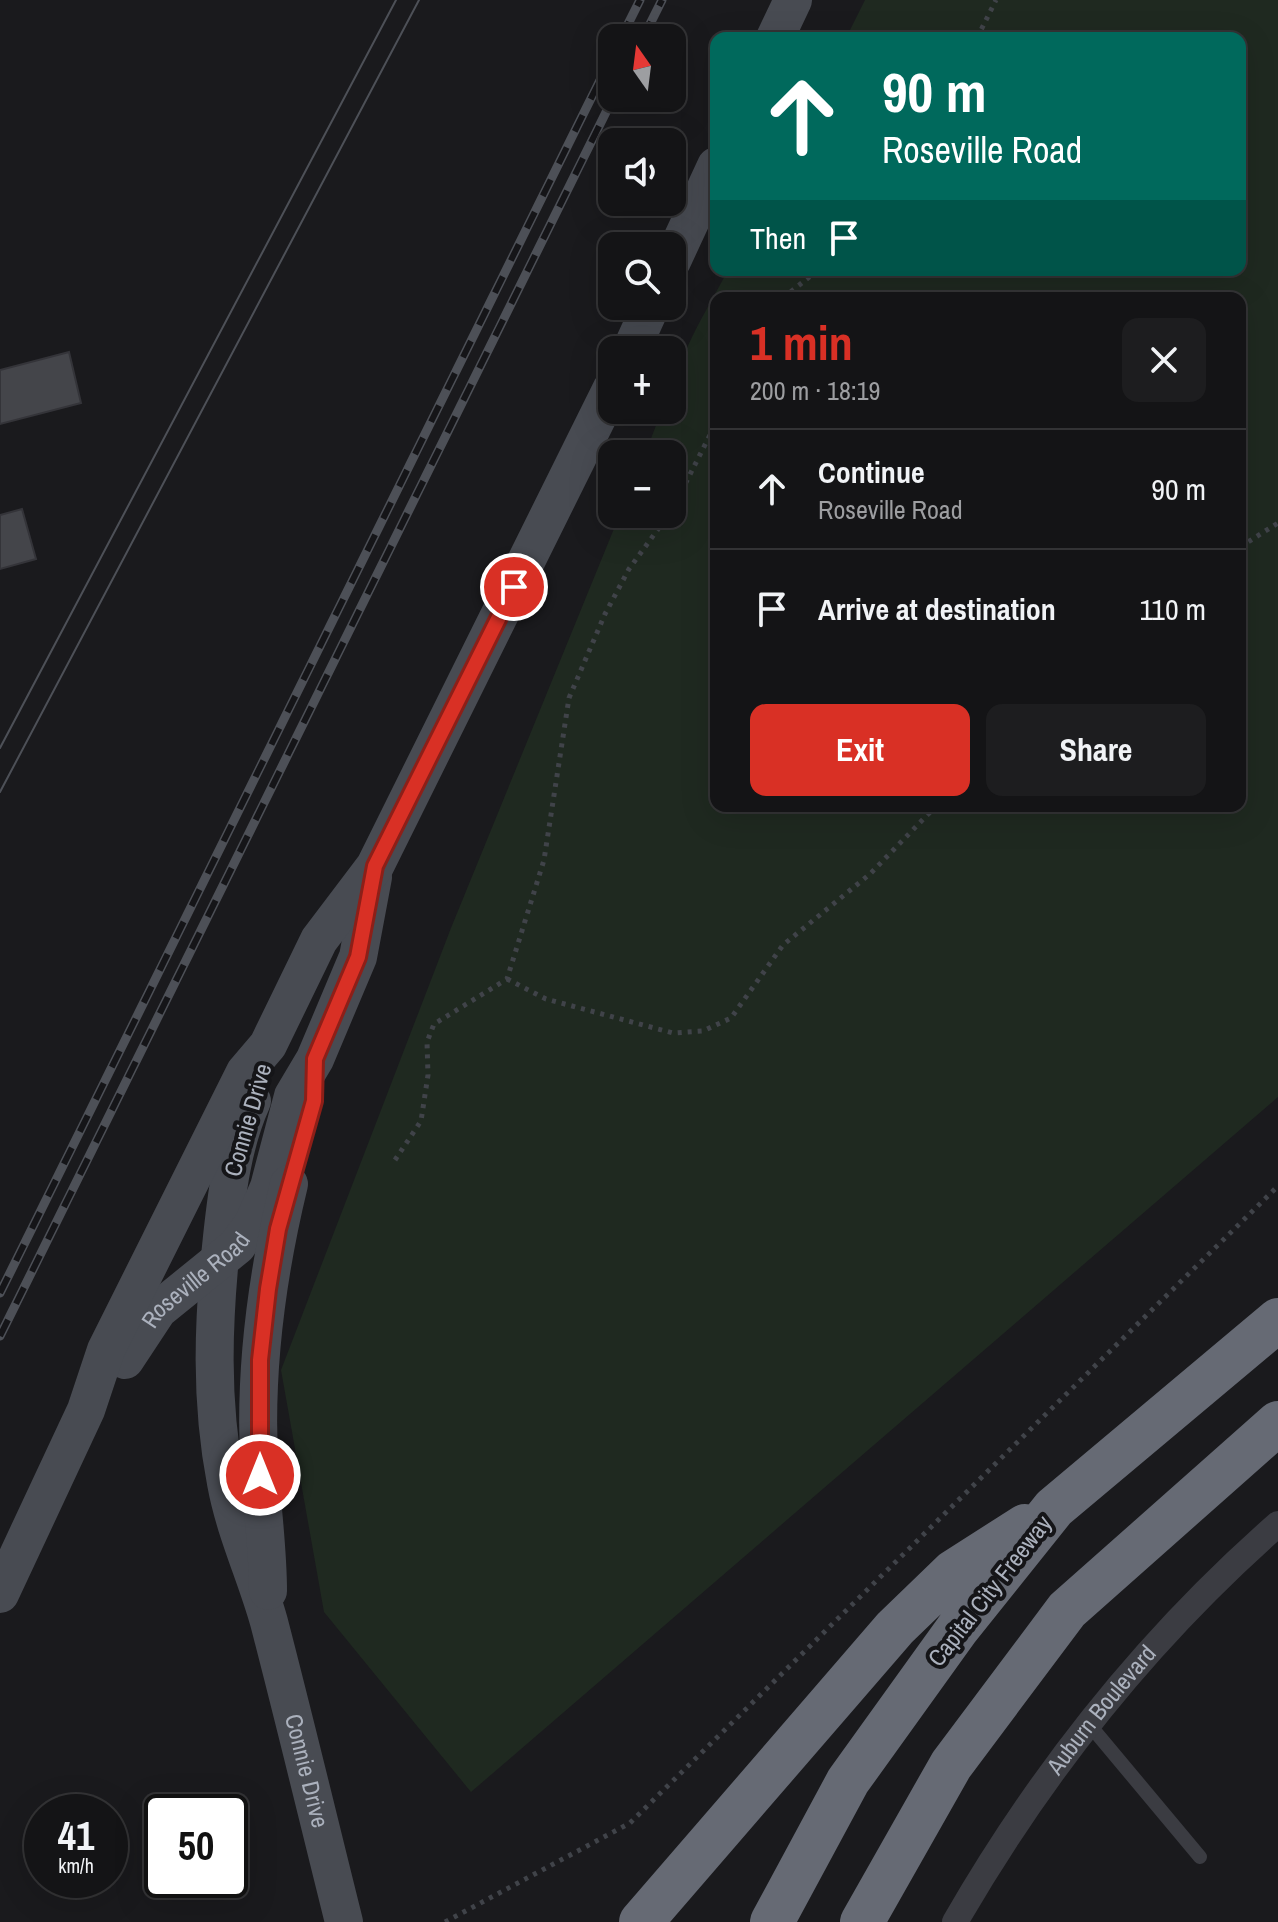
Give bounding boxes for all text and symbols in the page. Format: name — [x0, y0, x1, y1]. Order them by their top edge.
north arrow — [598, 24, 686, 112]
map controls — [598, 24, 686, 528]
text: 90 m — [882, 54, 987, 129]
icon: ahead — [750, 64, 854, 168]
text: Roseville Road — [882, 126, 1082, 174]
button: sound — [598, 128, 686, 216]
icon: arrive — [822, 216, 866, 260]
text: Then — [750, 218, 806, 258]
button: search — [598, 232, 686, 320]
text: 1 min — [750, 310, 853, 375]
button: close — [1122, 318, 1206, 402]
button: + — [598, 336, 686, 424]
text: 200 m · 18:19 — [750, 373, 880, 408]
button: − — [598, 440, 686, 528]
text: Continue — [818, 452, 925, 492]
icon: ahead — [750, 467, 794, 511]
text: 90 m — [1151, 469, 1206, 509]
text: Roseville Road — [818, 492, 963, 527]
pin — [480, 553, 548, 621]
icon: arrive — [492, 565, 536, 609]
icon: arrive — [750, 587, 794, 631]
text: Arrive at destination — [818, 589, 1056, 629]
text: 110 m — [1139, 589, 1206, 629]
button: Exit — [750, 704, 970, 796]
button: Share — [986, 704, 1206, 796]
street label: Connie Drive — [216, 1060, 278, 1180]
street label: Roseville Road — [134, 1225, 257, 1334]
position arrow — [218, 1433, 302, 1517]
street label: Capital City Freeway — [920, 1508, 1058, 1673]
street label: Auburn Boulevard — [1038, 1638, 1163, 1781]
street label: Connie Drive — [278, 1710, 337, 1831]
speed limit sign: 50 — [144, 1794, 248, 1898]
text: 41 — [58, 1809, 94, 1862]
text: km/h — [58, 1852, 94, 1879]

